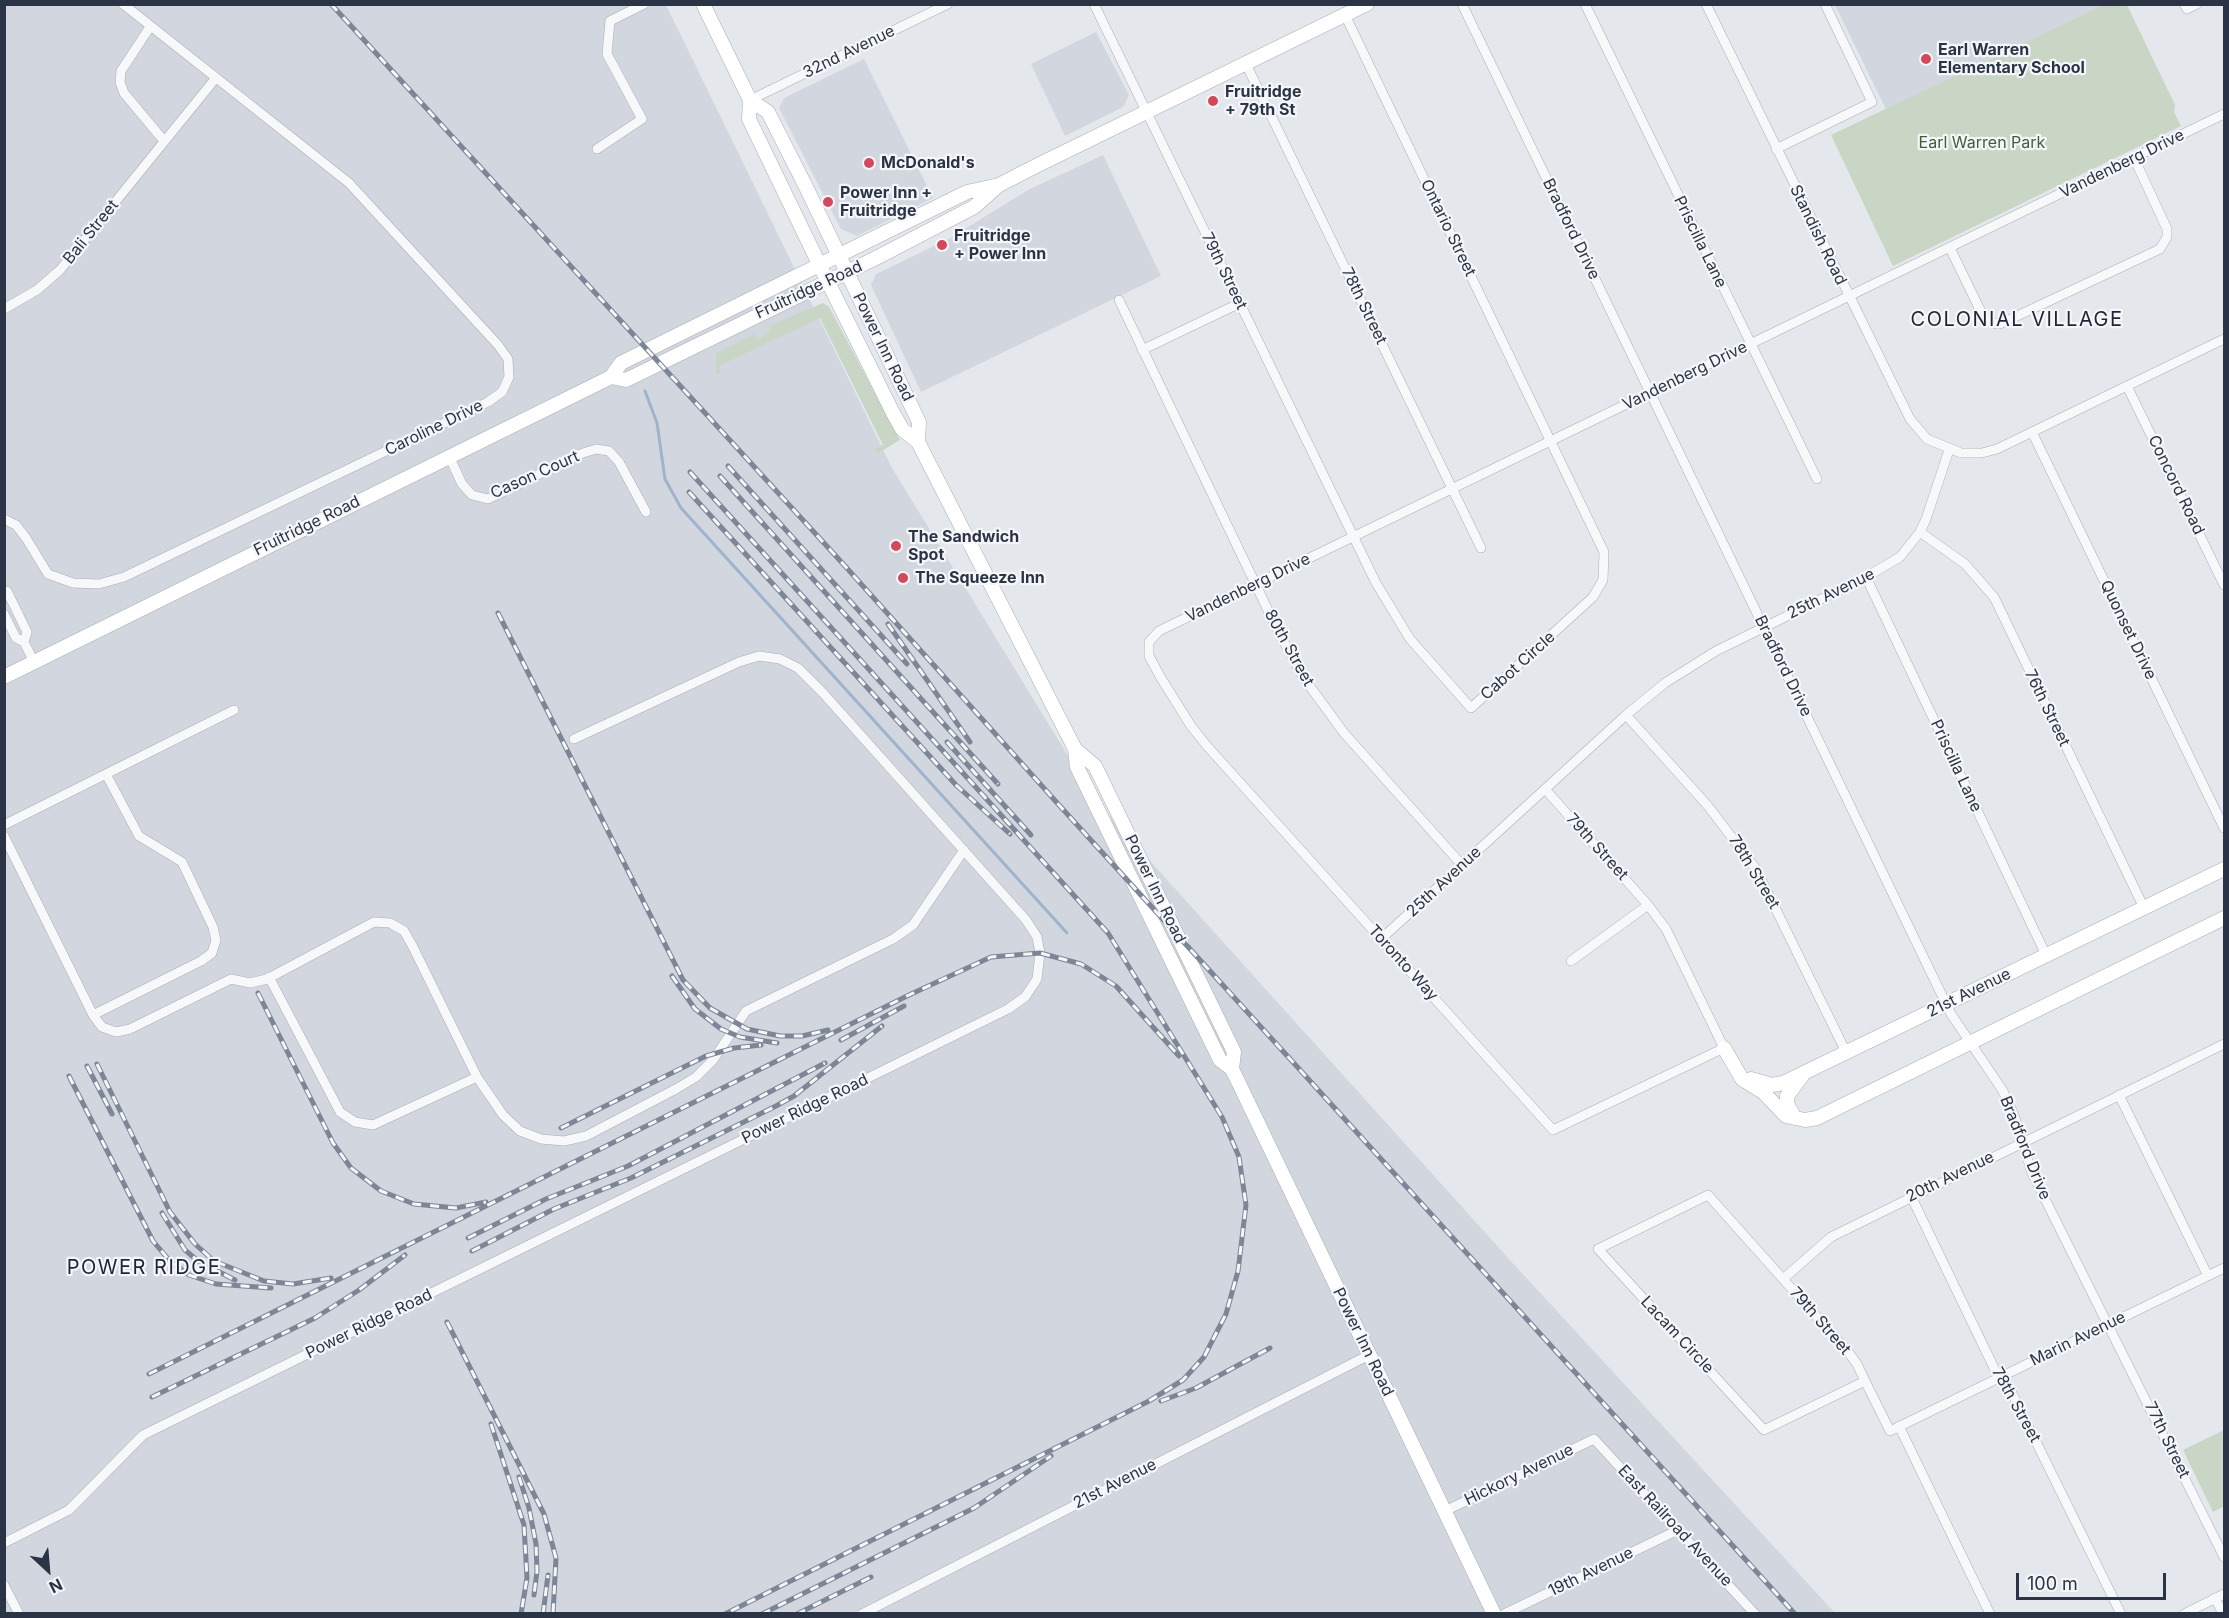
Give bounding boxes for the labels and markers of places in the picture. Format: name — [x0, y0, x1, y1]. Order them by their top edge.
place label: Earl Warren Elementary School — [1938, 40, 2085, 78]
marker: Earl Warren Elementary School — [1919, 52, 1933, 66]
place label: Fruitridge + 79th St — [1225, 82, 1301, 120]
marker: Fruitridge + 79th St — [1206, 94, 1220, 108]
place label: McDonald's — [881, 153, 975, 173]
marker: McDonald's — [862, 156, 876, 170]
place label: Power Inn + Fruitridge — [840, 183, 932, 221]
marker: Power Inn + Fruitridge — [821, 195, 835, 209]
place label: Fruitridge + Power Inn — [954, 226, 1046, 264]
marker: Fruitridge + Power Inn — [935, 238, 949, 252]
place label: The Sandwich Spot — [908, 527, 1019, 565]
marker: The Sandwich Spot — [889, 539, 903, 553]
place label: The Squeeze Inn — [915, 568, 1045, 588]
marker: The Squeeze Inn — [896, 571, 910, 585]

